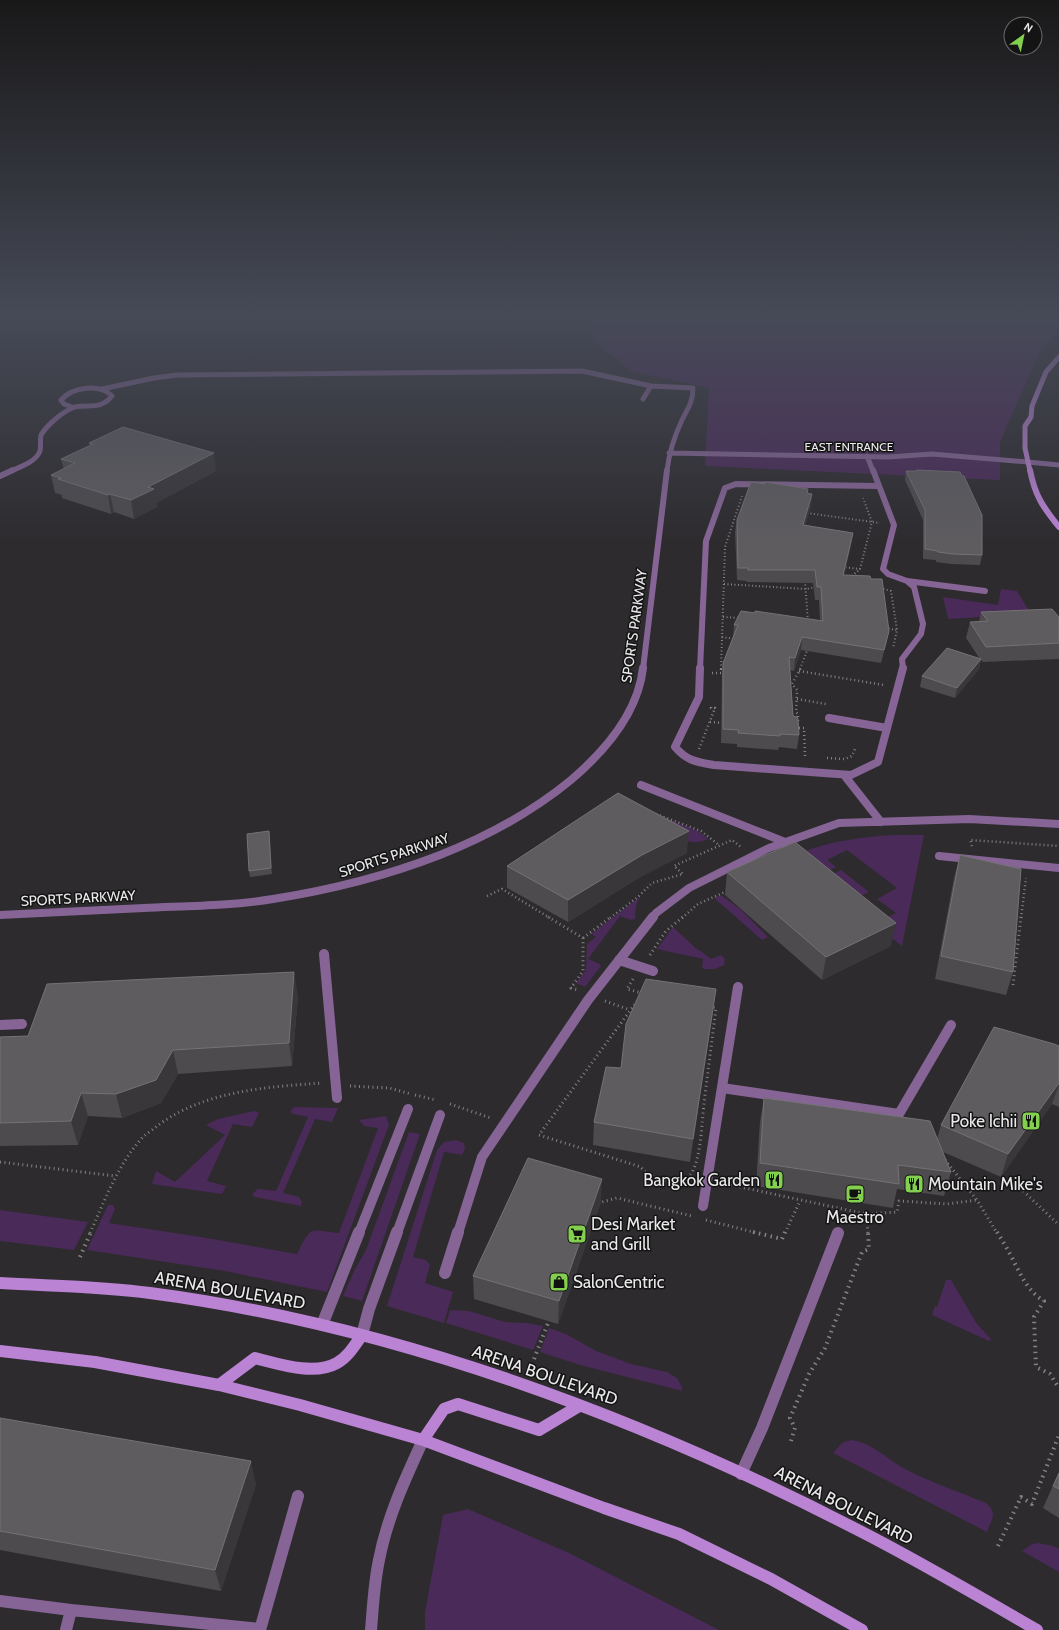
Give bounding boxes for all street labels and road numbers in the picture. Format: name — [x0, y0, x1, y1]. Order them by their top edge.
street label: EAST ENTRANCE — [805, 439, 894, 454]
street label: SPORTS PARKWAY — [617, 567, 651, 684]
street label: SPORTS PARKWAY — [337, 828, 452, 881]
street label: SPORTS PARKWAY — [20, 886, 137, 910]
street label: ARENA BOULEVARD — [153, 1267, 307, 1313]
street label: ARENA BOULEVARD — [470, 1341, 620, 1409]
street label: ARENA BOULEVARD — [772, 1461, 916, 1549]

